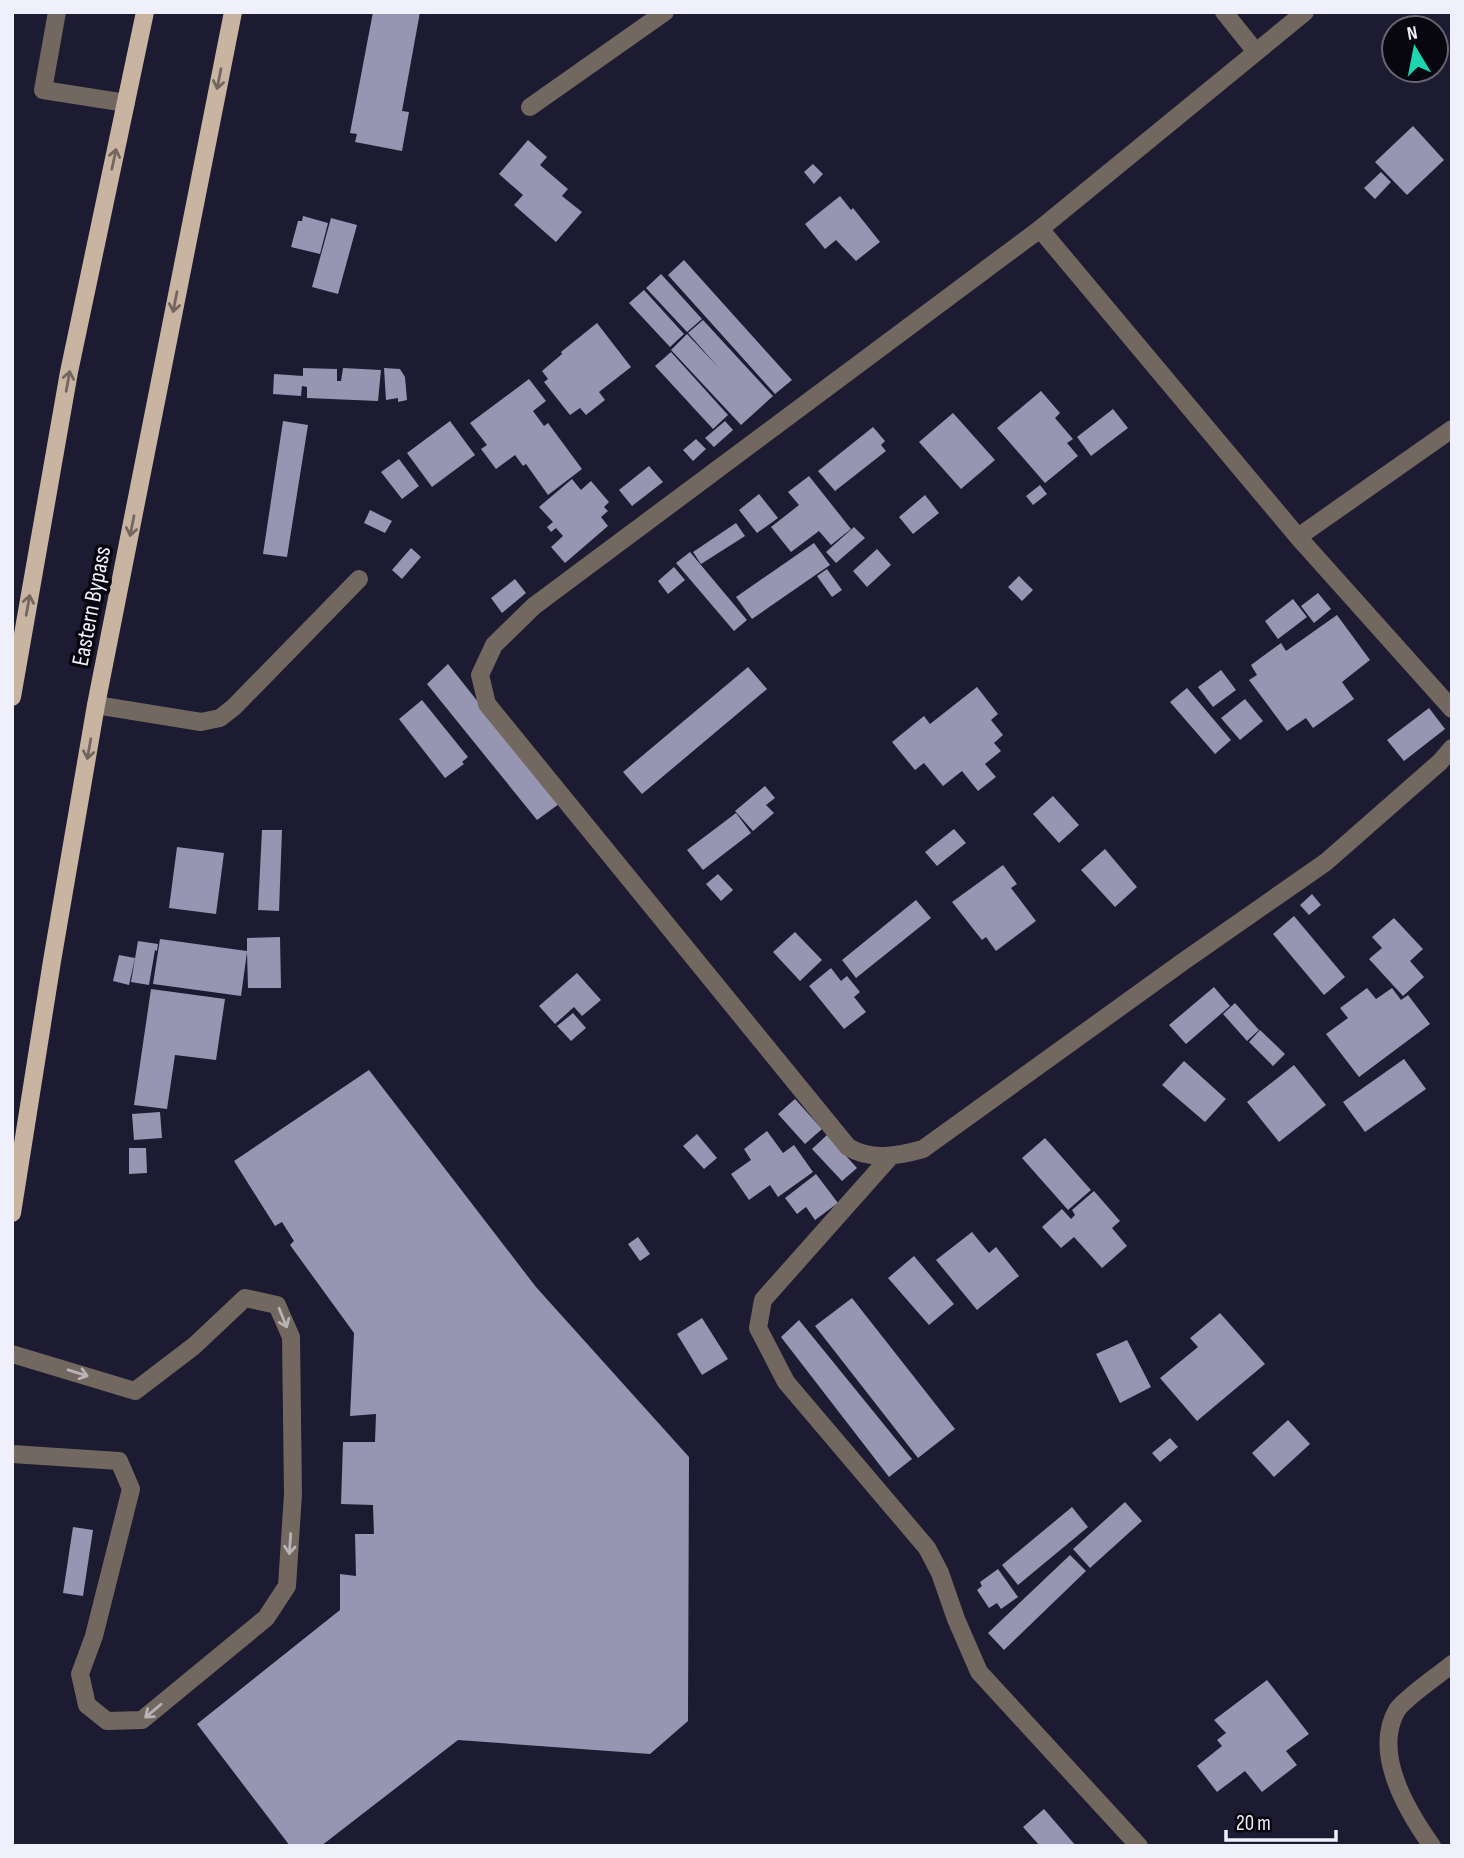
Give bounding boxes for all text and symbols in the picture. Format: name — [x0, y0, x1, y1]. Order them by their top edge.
north arrow — [1380, 14, 1450, 84]
text: N — [1405, 22, 1419, 46]
one-way arrow — [212, 67, 226, 90]
one-way arrow — [108, 148, 122, 171]
one-way arrow — [168, 290, 182, 313]
one-way arrow — [61, 370, 75, 393]
one-way arrow — [124, 514, 138, 537]
street label: Eastern Bypass — [66, 544, 117, 668]
one-way arrow — [22, 594, 35, 617]
one-way arrow — [82, 737, 95, 760]
one-way arrow — [277, 1307, 290, 1328]
one-way arrow — [66, 1368, 88, 1381]
one-way arrow — [283, 1532, 296, 1554]
one-way arrow — [144, 1704, 162, 1719]
scale bar — [1226, 1798, 1336, 1842]
text: 20 m — [1236, 1811, 1271, 1836]

